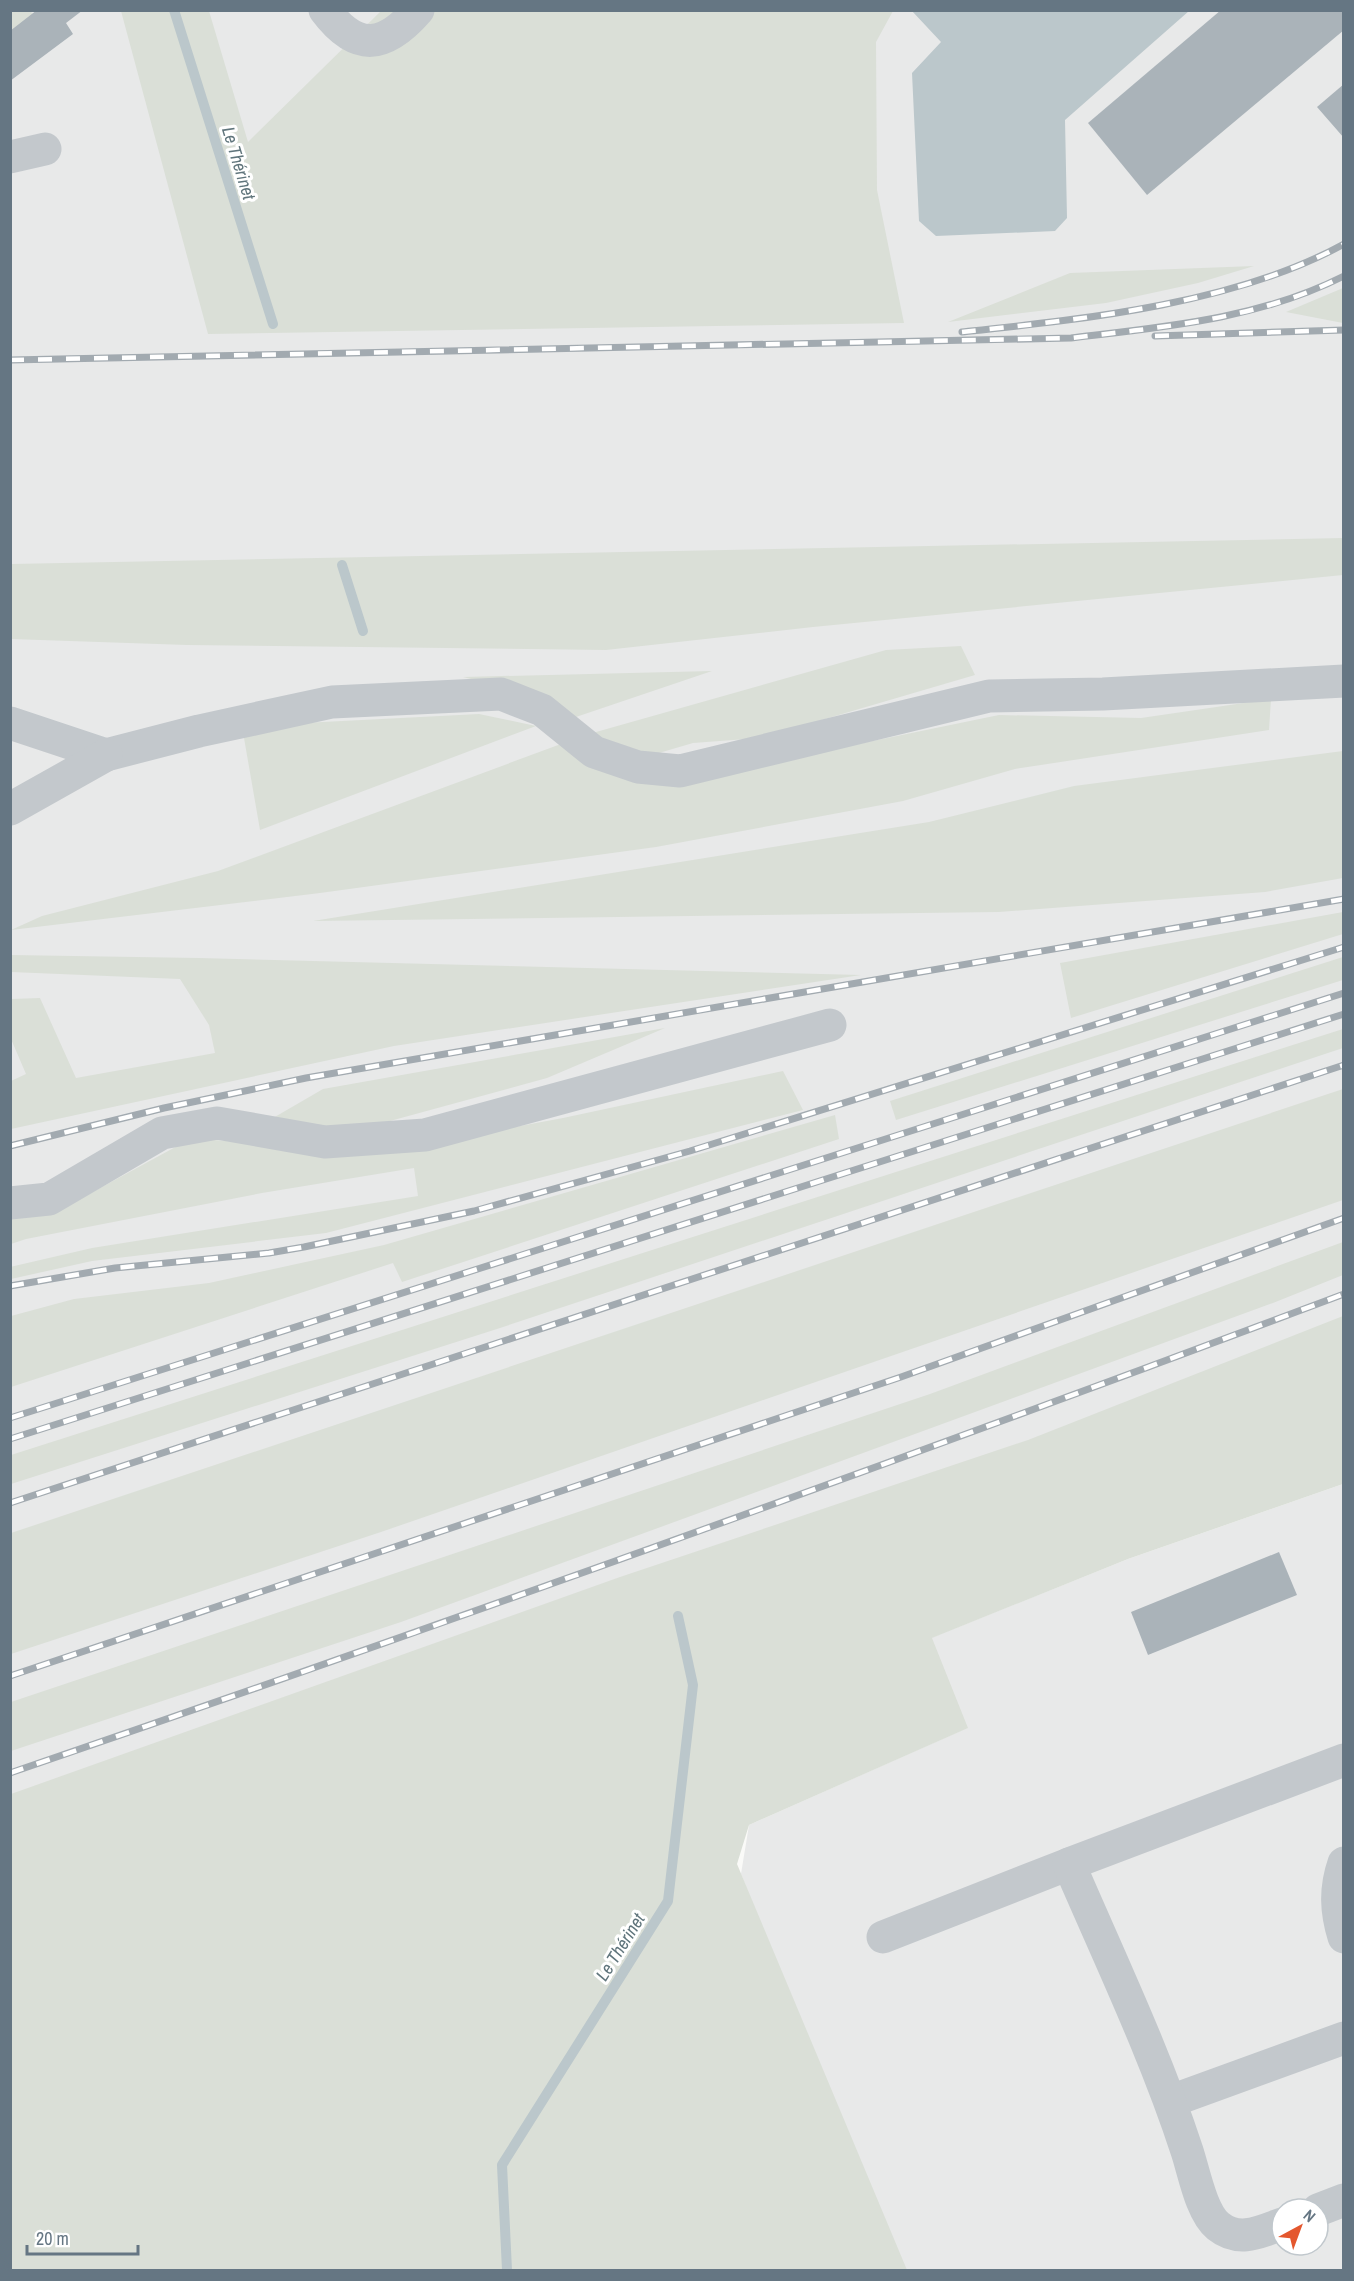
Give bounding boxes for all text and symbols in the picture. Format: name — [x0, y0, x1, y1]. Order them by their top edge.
water label: Le Thérinet — [216, 123, 262, 203]
water label: Le Thérinet — [589, 1908, 651, 1985]
north arrow — [1270, 2197, 1330, 2257]
text: N — [1299, 2204, 1321, 2227]
scale bar — [27, 2218, 138, 2256]
text: 20 m — [36, 2226, 69, 2251]

